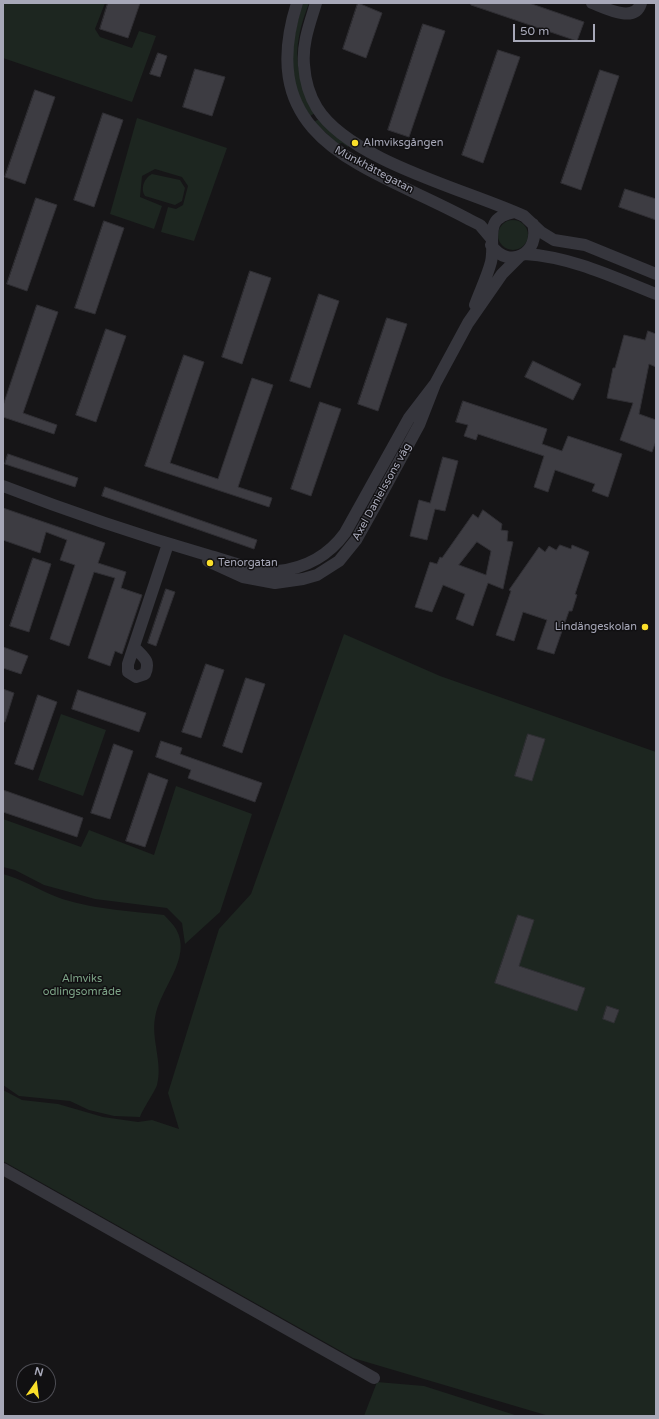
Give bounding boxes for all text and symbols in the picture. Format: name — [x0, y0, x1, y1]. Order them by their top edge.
scale bar — [515, 16, 597, 42]
text: 50 m — [520, 24, 549, 38]
place label: Almviksgången — [363, 136, 443, 150]
marker: Almviksgången — [350, 138, 360, 148]
street label: Munkhättegatan — [332, 144, 416, 196]
street label: Axel Danielssons väg — [350, 441, 414, 543]
place label: Tenorgatan — [218, 556, 278, 570]
marker: Tenorgatan — [205, 558, 215, 568]
place label: Lindängeskolan — [555, 620, 637, 634]
marker: Lindängeskolan — [640, 622, 650, 632]
park label: Almviks odlingsområde — [43, 972, 121, 998]
north arrow — [16, 1363, 56, 1403]
text: N — [33, 1364, 45, 1379]

